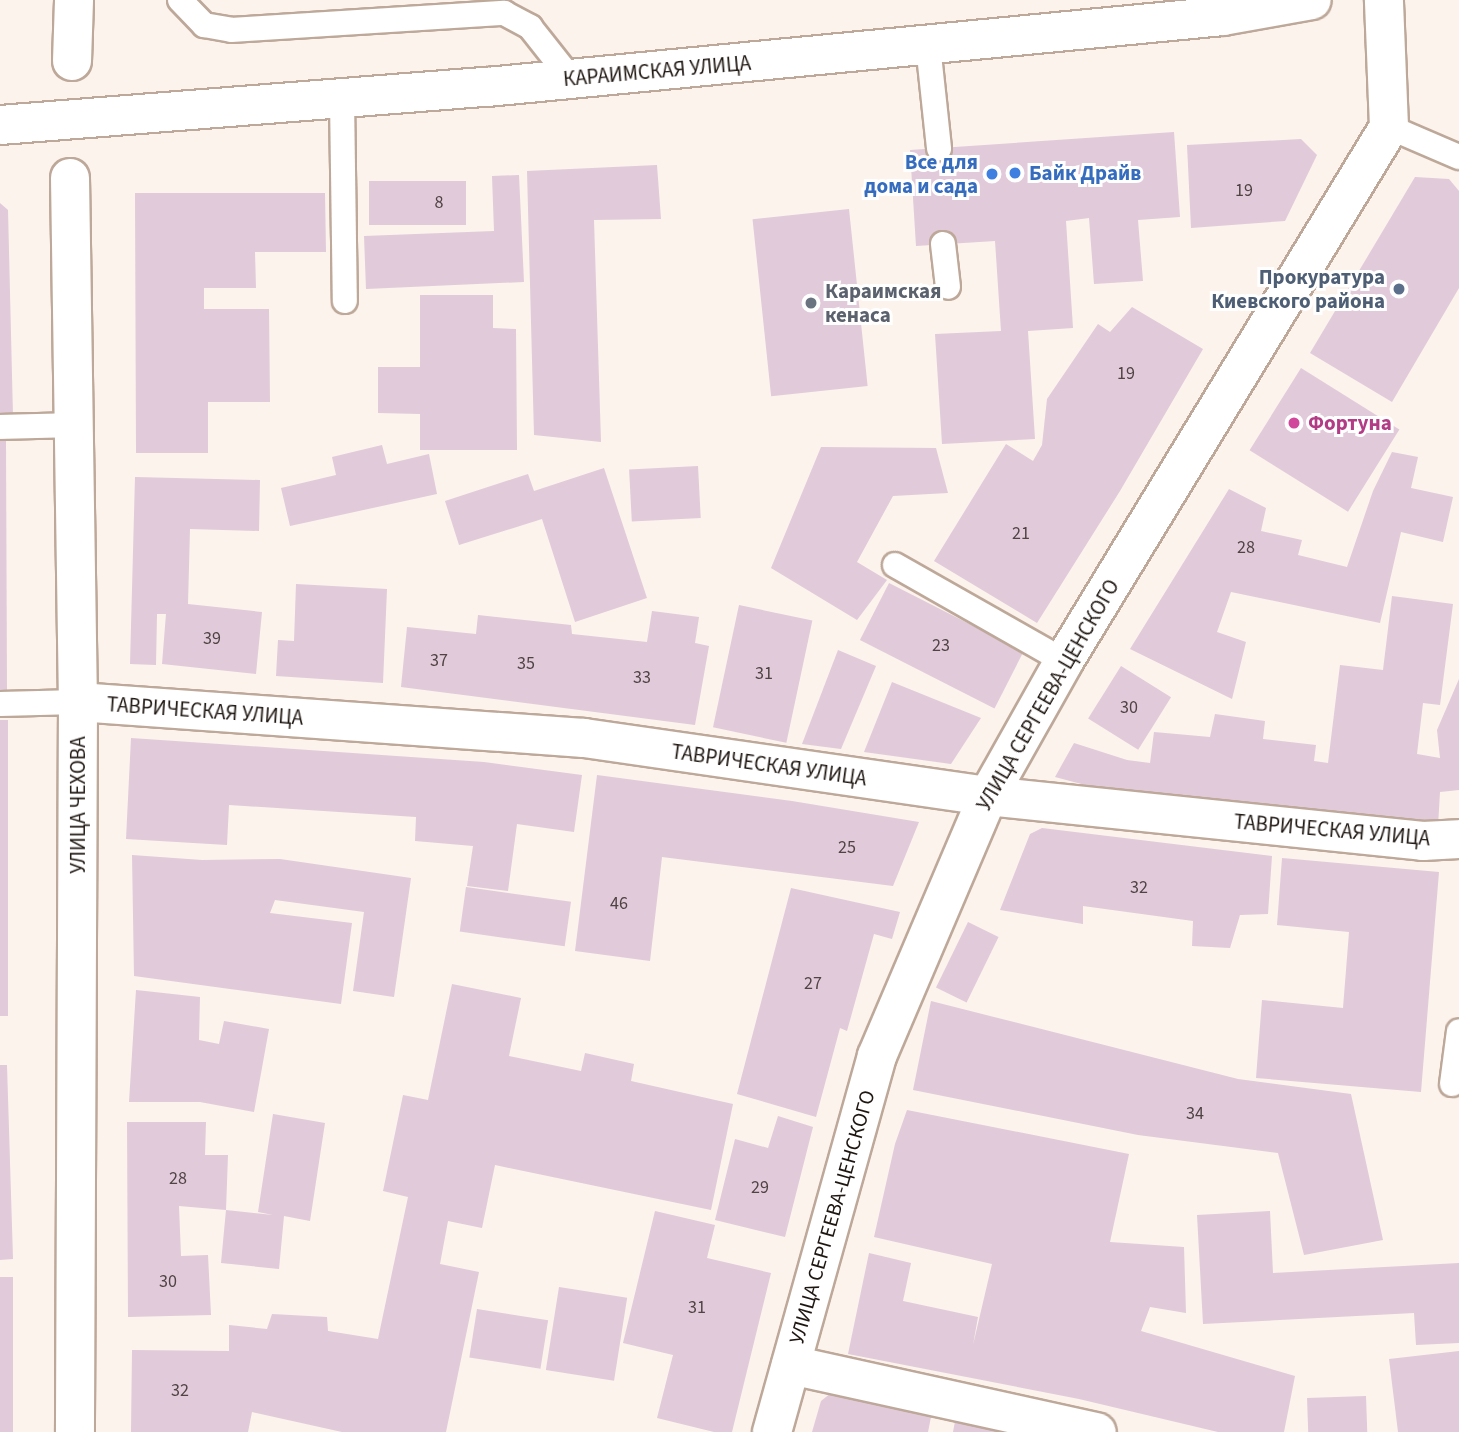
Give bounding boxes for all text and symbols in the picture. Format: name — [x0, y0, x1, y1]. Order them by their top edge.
street label: КАРАИМСКАЯ УЛИЦА — [562, 50, 752, 92]
place label: Все для дома и сада — [864, 149, 978, 199]
place label: Байк Драйв — [1029, 160, 1141, 186]
marker: Байк Драйв — [1007, 165, 1023, 181]
marker: Все для дома и сада — [984, 166, 1000, 182]
house number: 19 — [1235, 180, 1253, 202]
house number: 8 — [435, 192, 443, 214]
place label: Прокуратура Киевского района — [1211, 264, 1385, 314]
place label: Караимская кенаса — [825, 278, 942, 328]
marker: Прокуратура Киевского района — [1391, 281, 1407, 297]
marker: Караимская кенаса — [803, 295, 819, 311]
house number: 19 — [1117, 363, 1135, 385]
place label: Фортуна — [1308, 410, 1392, 436]
marker: Фортуна — [1286, 415, 1302, 431]
house number: 21 — [1012, 523, 1030, 545]
house number: 28 — [1237, 537, 1255, 559]
street label: УЛИЦА СЕРГЕЕВА-ЦЕНСКОГО — [971, 575, 1125, 815]
house number: 39 — [203, 628, 221, 650]
house number: 23 — [932, 635, 950, 657]
house number: 37 — [430, 650, 448, 672]
house number: 35 — [517, 653, 535, 675]
house number: 31 — [755, 663, 773, 685]
house number: 33 — [633, 667, 651, 689]
street label: ТАВРИЧЕСКАЯ УЛИЦА — [106, 692, 304, 730]
house number: 30 — [1120, 697, 1138, 719]
street label: УЛИЦА ЧЕХОВА — [65, 736, 91, 874]
street label: ТАВРИЧЕСКАЯ УЛИЦА — [670, 739, 868, 791]
street label: ТАВРИЧЕСКАЯ УЛИЦА — [1233, 809, 1431, 851]
house number: 25 — [838, 837, 856, 859]
house number: 32 — [1130, 877, 1148, 899]
house number: 46 — [610, 893, 628, 915]
house number: 27 — [804, 973, 822, 995]
street label: УЛИЦА СЕРГЕЕВА-ЦЕНСКОГО — [784, 1087, 880, 1347]
house number: 34 — [1186, 1103, 1204, 1125]
house number: 28 — [169, 1168, 187, 1190]
house number: 29 — [751, 1177, 769, 1199]
house number: 30 — [159, 1271, 177, 1293]
house number: 31 — [688, 1297, 706, 1319]
house number: 32 — [171, 1380, 189, 1402]

